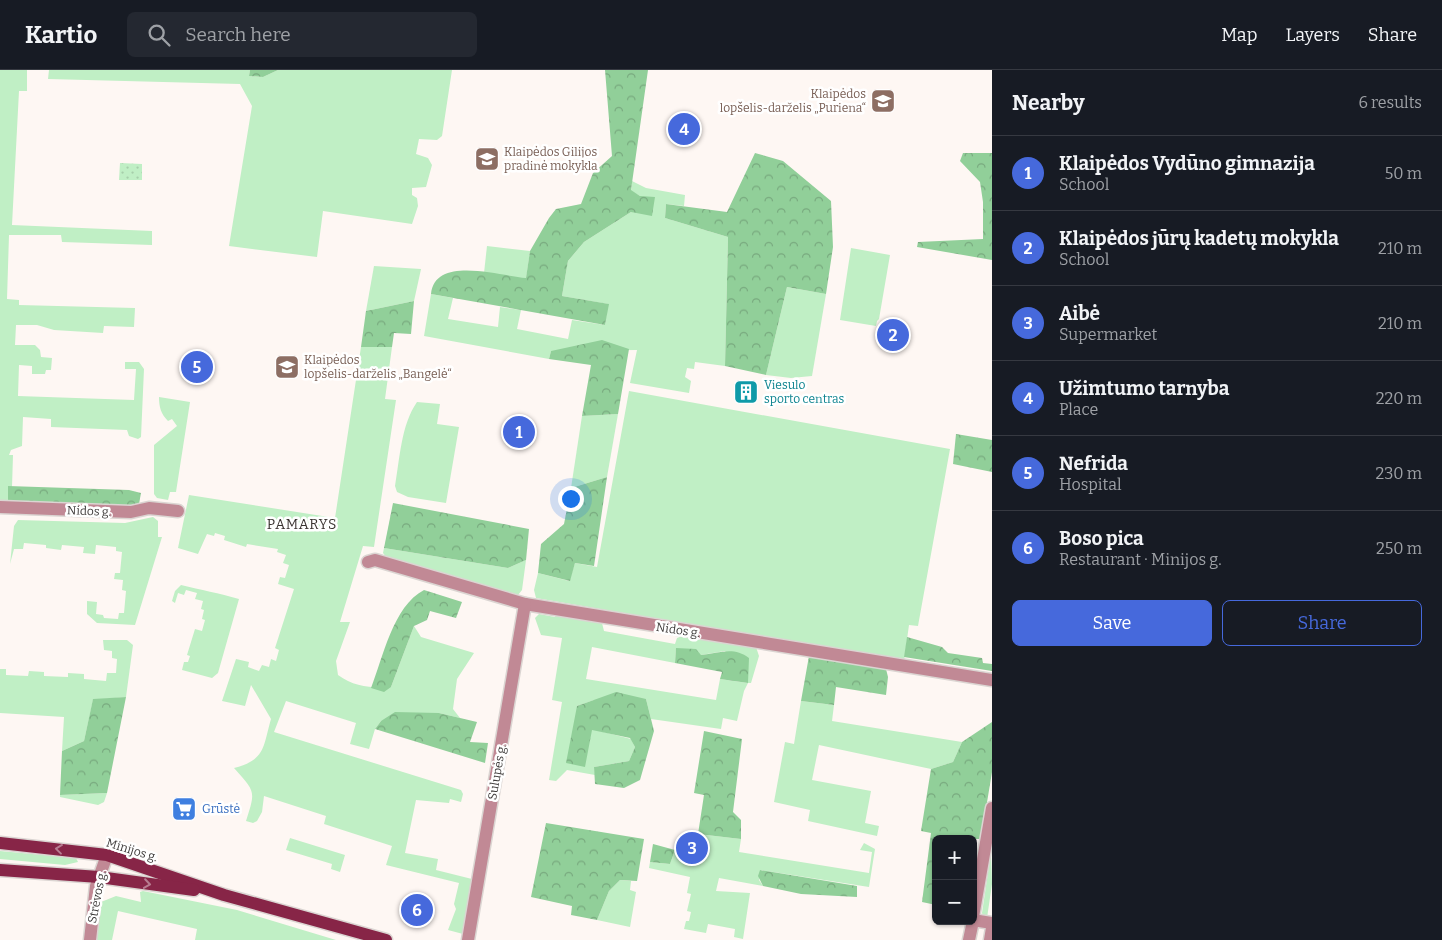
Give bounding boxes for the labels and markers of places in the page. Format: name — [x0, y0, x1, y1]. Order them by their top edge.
place label: Klaipėdos lopšelis-darželis „Puriena“ — [720, 87, 866, 115]
school or university icon: Klaipėdos lopšelis-darželis „Puriena“ — [870, 88, 896, 114]
pin: 4 — [668, 110, 700, 148]
place label: Klaipėdos Gilijos pradinė mokykla — [504, 145, 598, 173]
school or university icon: Klaipėdos Gilijos pradinė mokykla — [474, 146, 500, 172]
pin: 2 — [877, 316, 909, 354]
pin: 5 — [181, 348, 213, 386]
place label: Klaipėdos lopšelis-darželis „Bangelė“ — [304, 353, 452, 381]
school or university icon: Klaipėdos lopšelis-darželis „Bangelė“ — [274, 354, 300, 380]
place label: Viesulo sporto centras — [764, 378, 845, 406]
building icon: Viesulo sporto centras — [733, 379, 759, 405]
pin: 1 — [503, 413, 535, 451]
supermarket icon: Grūstė — [171, 796, 197, 822]
place label: Grūstė — [202, 802, 240, 816]
pin: 3 — [676, 829, 708, 867]
pin: 6 — [401, 891, 433, 929]

